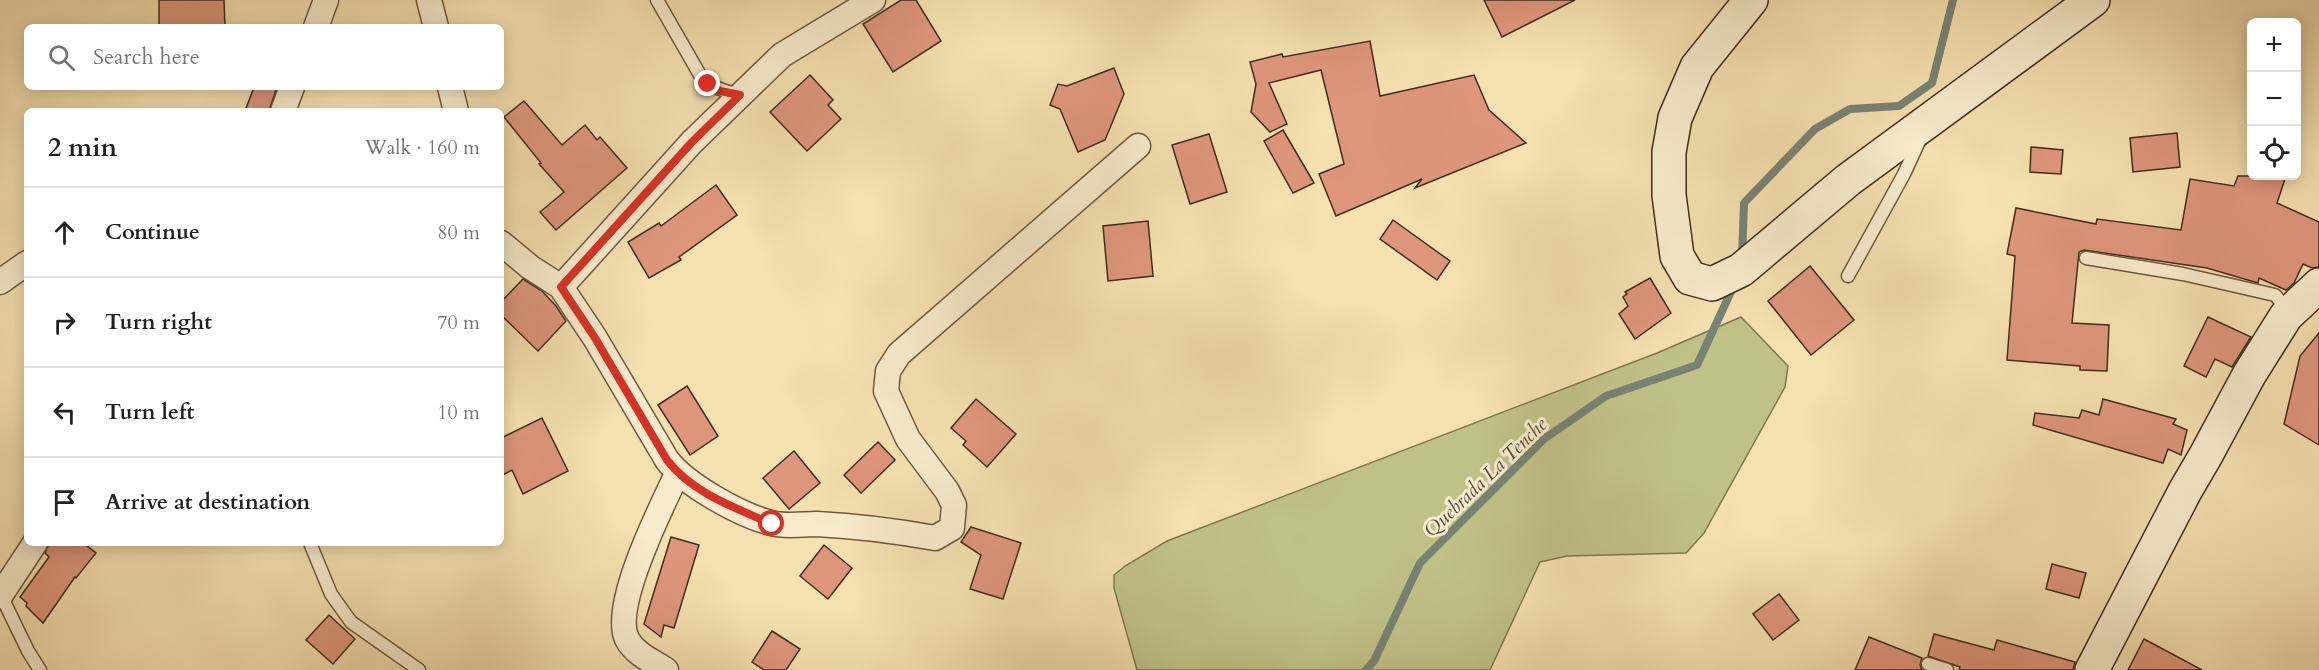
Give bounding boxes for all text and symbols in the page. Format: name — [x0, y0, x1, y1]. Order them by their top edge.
map controls — [2247, 18, 2301, 180]
button: + — [2247, 18, 2301, 72]
search box — [24, 24, 504, 90]
icon: search — [45, 41, 78, 74]
text: Search here — [93, 42, 200, 72]
route end — [694, 70, 720, 96]
button: − — [2247, 72, 2301, 126]
button: locate — [2247, 126, 2301, 180]
text: 2 min — [48, 130, 117, 165]
text: Walk · 160 m — [365, 134, 480, 161]
icon: ahead — [48, 216, 81, 249]
text: Continue — [105, 217, 200, 247]
text: 80 m — [437, 219, 480, 246]
icon: right — [48, 306, 81, 339]
text: Turn right — [105, 307, 212, 337]
text: 70 m — [437, 309, 480, 336]
icon: left — [48, 396, 81, 429]
text: Turn left — [105, 397, 194, 427]
text: 10 m — [437, 399, 480, 426]
water label: Quebrada La Tenche — [1418, 411, 1553, 543]
icon: arrive — [48, 486, 81, 519]
text: Arrive at destination — [105, 487, 310, 517]
route start — [758, 510, 784, 536]

